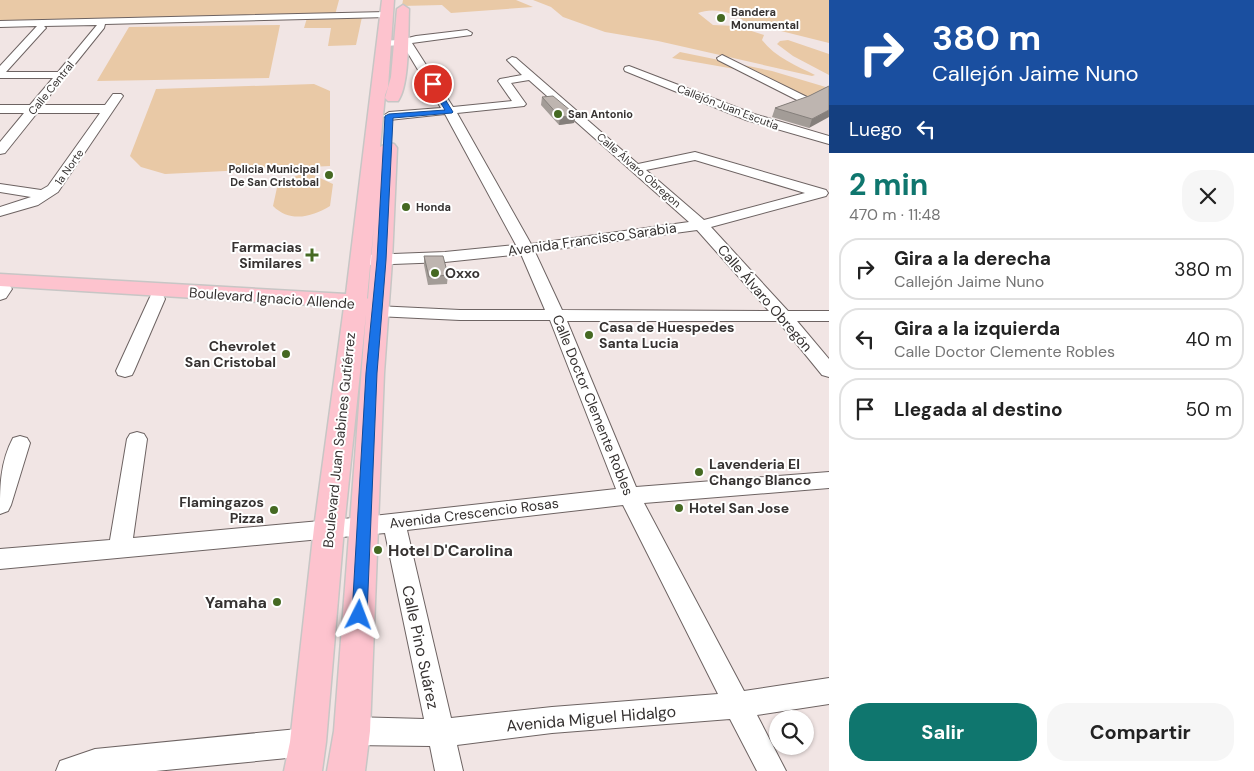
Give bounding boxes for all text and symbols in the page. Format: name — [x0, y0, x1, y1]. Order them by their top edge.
place label: Bandera Monumental — [731, 5, 799, 32]
marker: Bandera Monumental — [715, 12, 727, 24]
text: 380 m — [932, 15, 1041, 61]
icon: right — [849, 20, 914, 85]
street label: Calle Central — [25, 58, 77, 118]
text: Callejón Jaime Nuno — [932, 59, 1139, 88]
pin — [412, 63, 454, 105]
icon: arrive — [419, 70, 447, 98]
street label: Callejón Juan Escutia — [675, 81, 781, 133]
place label: San Antonio — [568, 107, 633, 121]
marker: San Antonio — [552, 108, 564, 120]
icon: left — [912, 115, 940, 143]
text: Luego — [849, 117, 902, 142]
street label: Calle Álvaro Obregon — [594, 130, 684, 210]
street label: 1a Norte — [52, 146, 86, 188]
place label: Policia Municipal De San Cristobal — [229, 162, 319, 189]
text: 2 min — [849, 165, 928, 204]
marker: Policia Municipal De San Cristobal — [323, 169, 335, 181]
button: close — [1182, 170, 1234, 222]
place label: Honda — [416, 200, 451, 214]
marker: Honda — [400, 201, 412, 213]
text: 470 m · 11:48 — [849, 204, 941, 225]
street label: Avenida Francisco Sarabia — [507, 218, 677, 260]
place label: Farmacias Similares — [232, 238, 302, 272]
street label: Calle Álvaro Obregón — [714, 241, 816, 355]
text: Gira a la derecha — [894, 246, 1051, 271]
marker: Farmacias Similares — [306, 249, 318, 261]
icon: right — [851, 255, 879, 283]
text: 380 m — [1174, 257, 1232, 282]
place label: Oxxo — [445, 264, 480, 282]
marker: Oxxo — [429, 267, 441, 279]
text: Callejón Jaime Nuno — [894, 271, 1044, 292]
street label: Boulevard Ignacio Allende — [189, 283, 355, 313]
street label: Calle Doctor Clemente Robles — [548, 312, 638, 498]
text: Gira a la izquierda — [894, 316, 1060, 341]
place label: Casa de Huespedes Santa Lucia — [599, 318, 735, 352]
icon: left — [851, 325, 879, 353]
text: 40 m — [1185, 327, 1232, 352]
marker: Casa de Huespedes Santa Lucia — [583, 329, 595, 341]
street label: Boulevard Juan Sabines Gutiérrez — [319, 331, 359, 549]
place label: Chevrolet San Cristobal — [185, 337, 276, 371]
text: Calle Doctor Clemente Robles — [894, 341, 1115, 362]
marker: Chevrolet San Cristobal — [280, 348, 292, 360]
icon: arrive — [851, 395, 879, 423]
text: Llegada al destino — [894, 397, 1063, 422]
text: 50 m — [1185, 397, 1232, 422]
place label: Lavenderia El Chango Blanco — [709, 455, 811, 489]
marker: Lavenderia El Chango Blanco — [693, 466, 705, 478]
place label: Flamingazos Pizza — [179, 493, 264, 527]
street label: Avenida Crescencio Rosas — [388, 494, 560, 532]
place label: Hotel San Jose — [689, 499, 789, 517]
marker: Hotel San Jose — [673, 502, 685, 514]
marker: Flamingazos Pizza — [268, 504, 280, 516]
place label: Hotel D'Carolina — [388, 540, 513, 561]
marker: Hotel D'Carolina — [372, 544, 384, 556]
street label: Calle Pino Suárez — [397, 583, 444, 711]
position arrow — [332, 588, 384, 640]
place label: Yamaha — [205, 592, 267, 613]
marker: Yamaha — [271, 596, 283, 608]
street label: Avenida Miguel Hidalgo — [505, 701, 677, 736]
button: Salir — [849, 703, 1037, 761]
button: Compartir — [1047, 703, 1234, 761]
map controls — [769, 710, 814, 755]
button: search — [769, 710, 814, 755]

